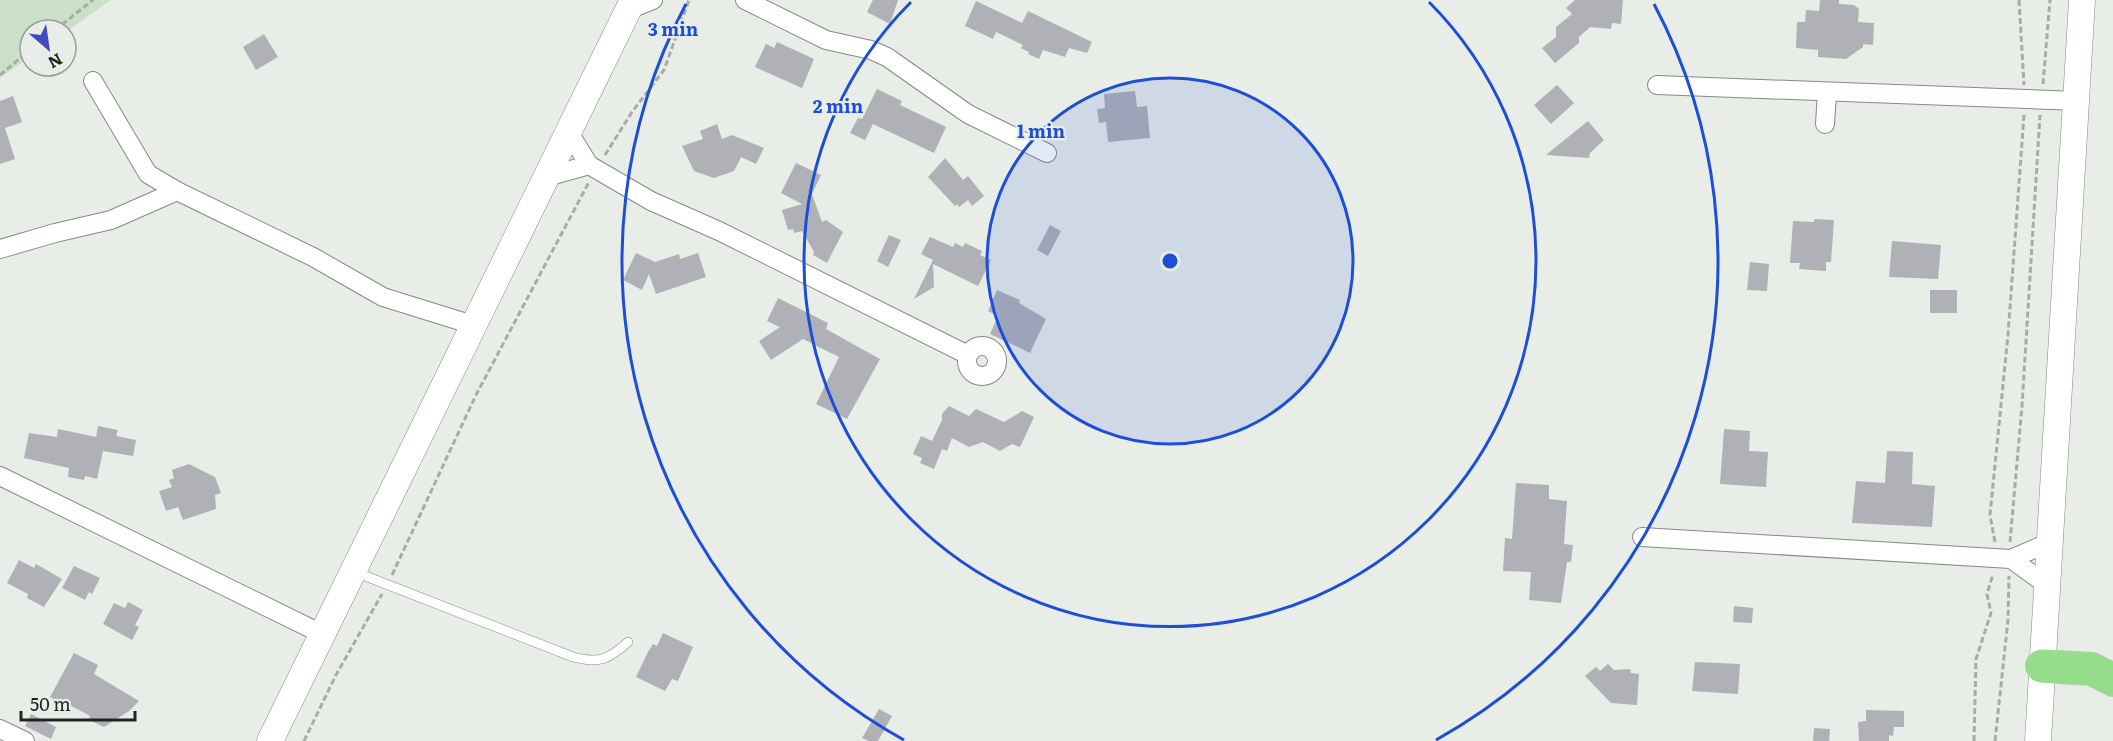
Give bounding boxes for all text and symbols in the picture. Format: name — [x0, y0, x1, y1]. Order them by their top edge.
text: 3 min — [648, 15, 699, 42]
north arrow — [18, 18, 78, 78]
text: N — [44, 48, 67, 76]
text: 2 min — [813, 92, 864, 119]
text: 1 min — [1017, 117, 1066, 144]
centre of rings — [1160, 251, 1180, 271]
scale bar — [21, 684, 135, 722]
text: 50 m — [30, 690, 71, 717]

